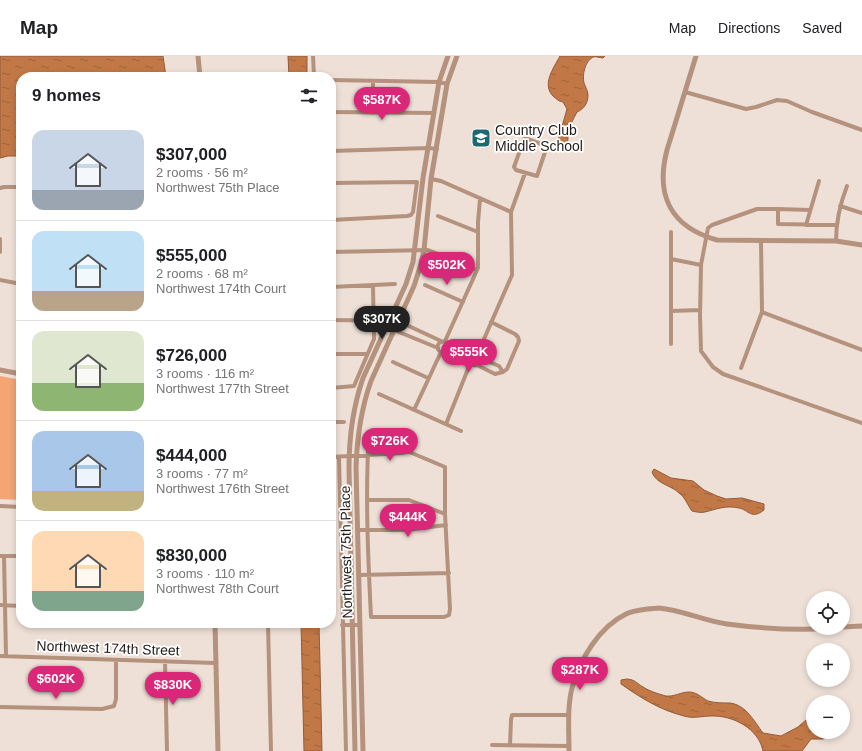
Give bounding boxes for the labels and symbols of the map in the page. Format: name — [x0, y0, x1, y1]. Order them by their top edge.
pin: $587K — [354, 87, 410, 121]
place label: Country Club Middle School — [495, 122, 583, 154]
school or university icon: Country Club Middle School — [470, 127, 492, 149]
pin: $502K — [419, 252, 475, 286]
pin: $307K — [354, 306, 410, 340]
pin: $555K — [441, 339, 497, 373]
pin: $726K — [362, 428, 418, 462]
street label: Northwest 75th Place — [337, 485, 355, 619]
pin: $444K — [380, 504, 436, 538]
street label: Northwest 174th Street — [36, 638, 180, 658]
pin: $287K — [552, 657, 608, 691]
pin: $602K — [28, 666, 84, 700]
pin: $830K — [145, 672, 201, 706]

